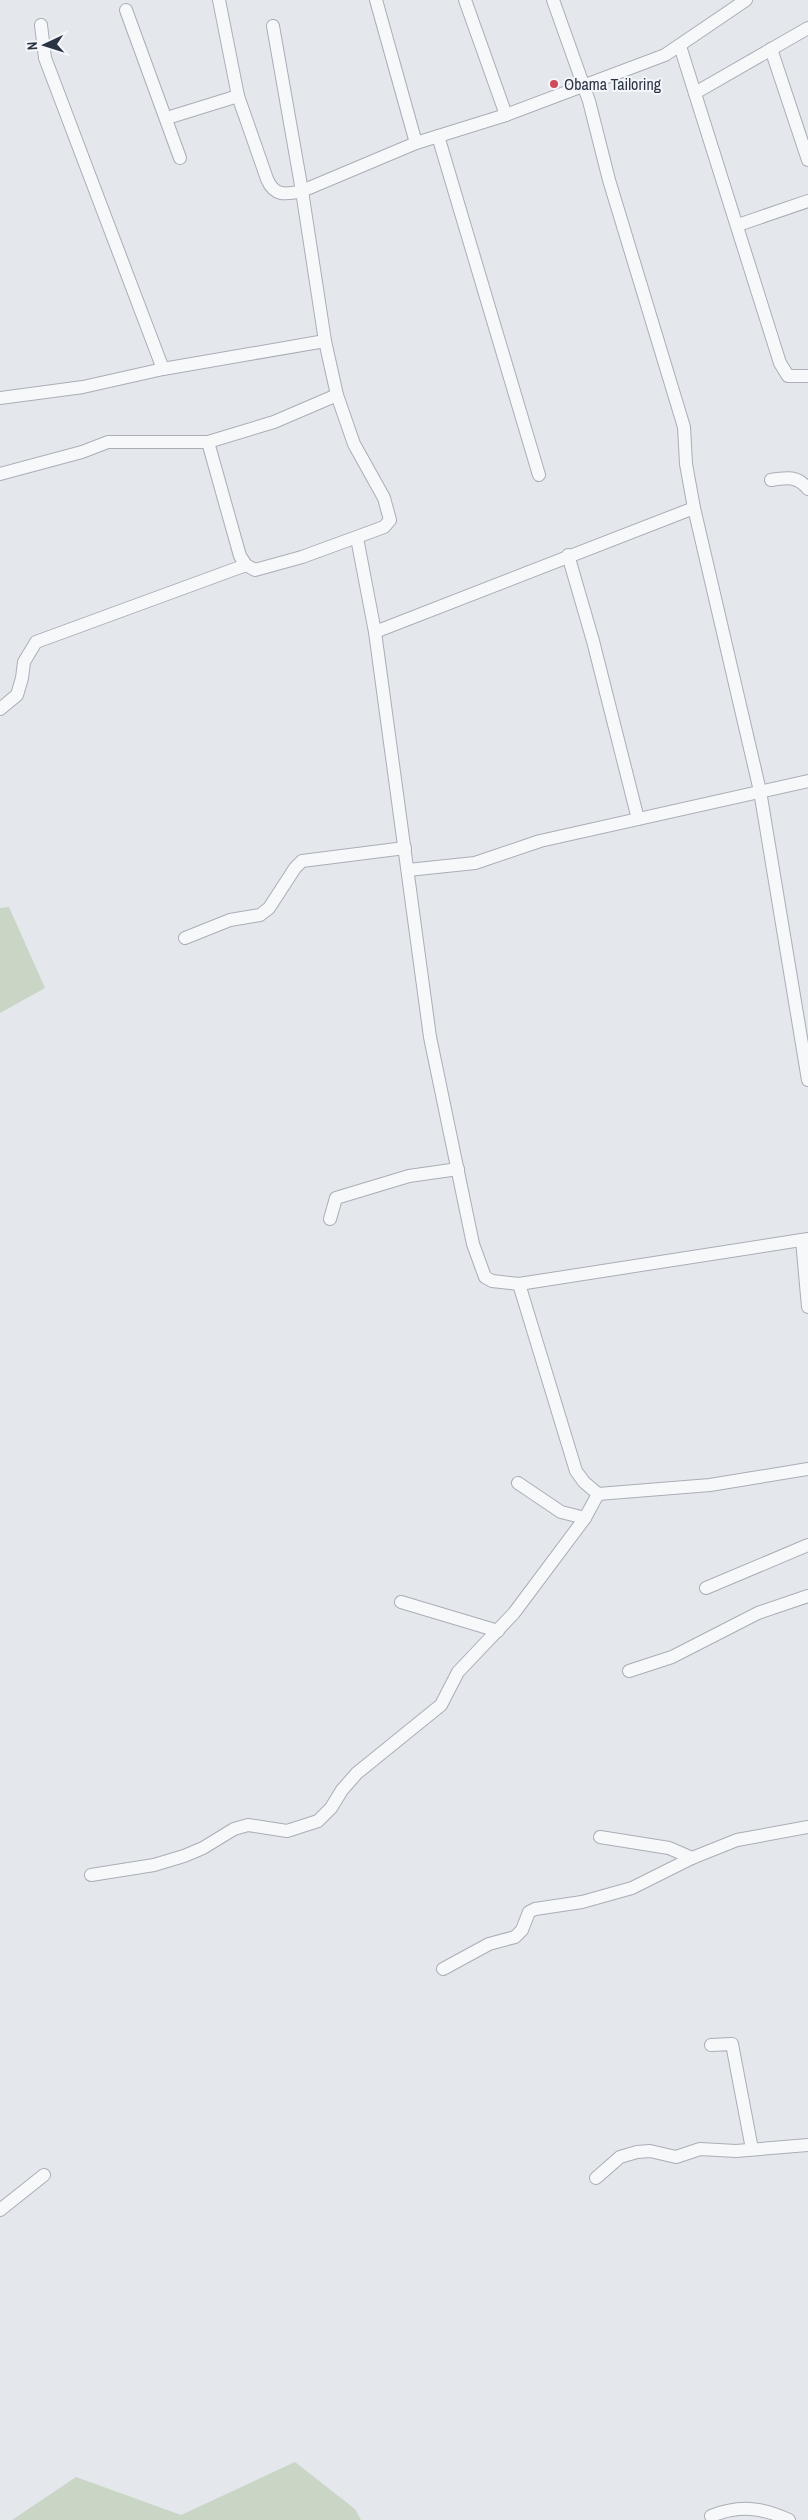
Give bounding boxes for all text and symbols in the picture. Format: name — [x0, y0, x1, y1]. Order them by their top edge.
north arrow — [20, 20, 70, 70]
text: N — [23, 41, 41, 51]
place label: Obama Tailoring — [564, 73, 662, 95]
marker: Obama Tailoring — [548, 78, 560, 90]

